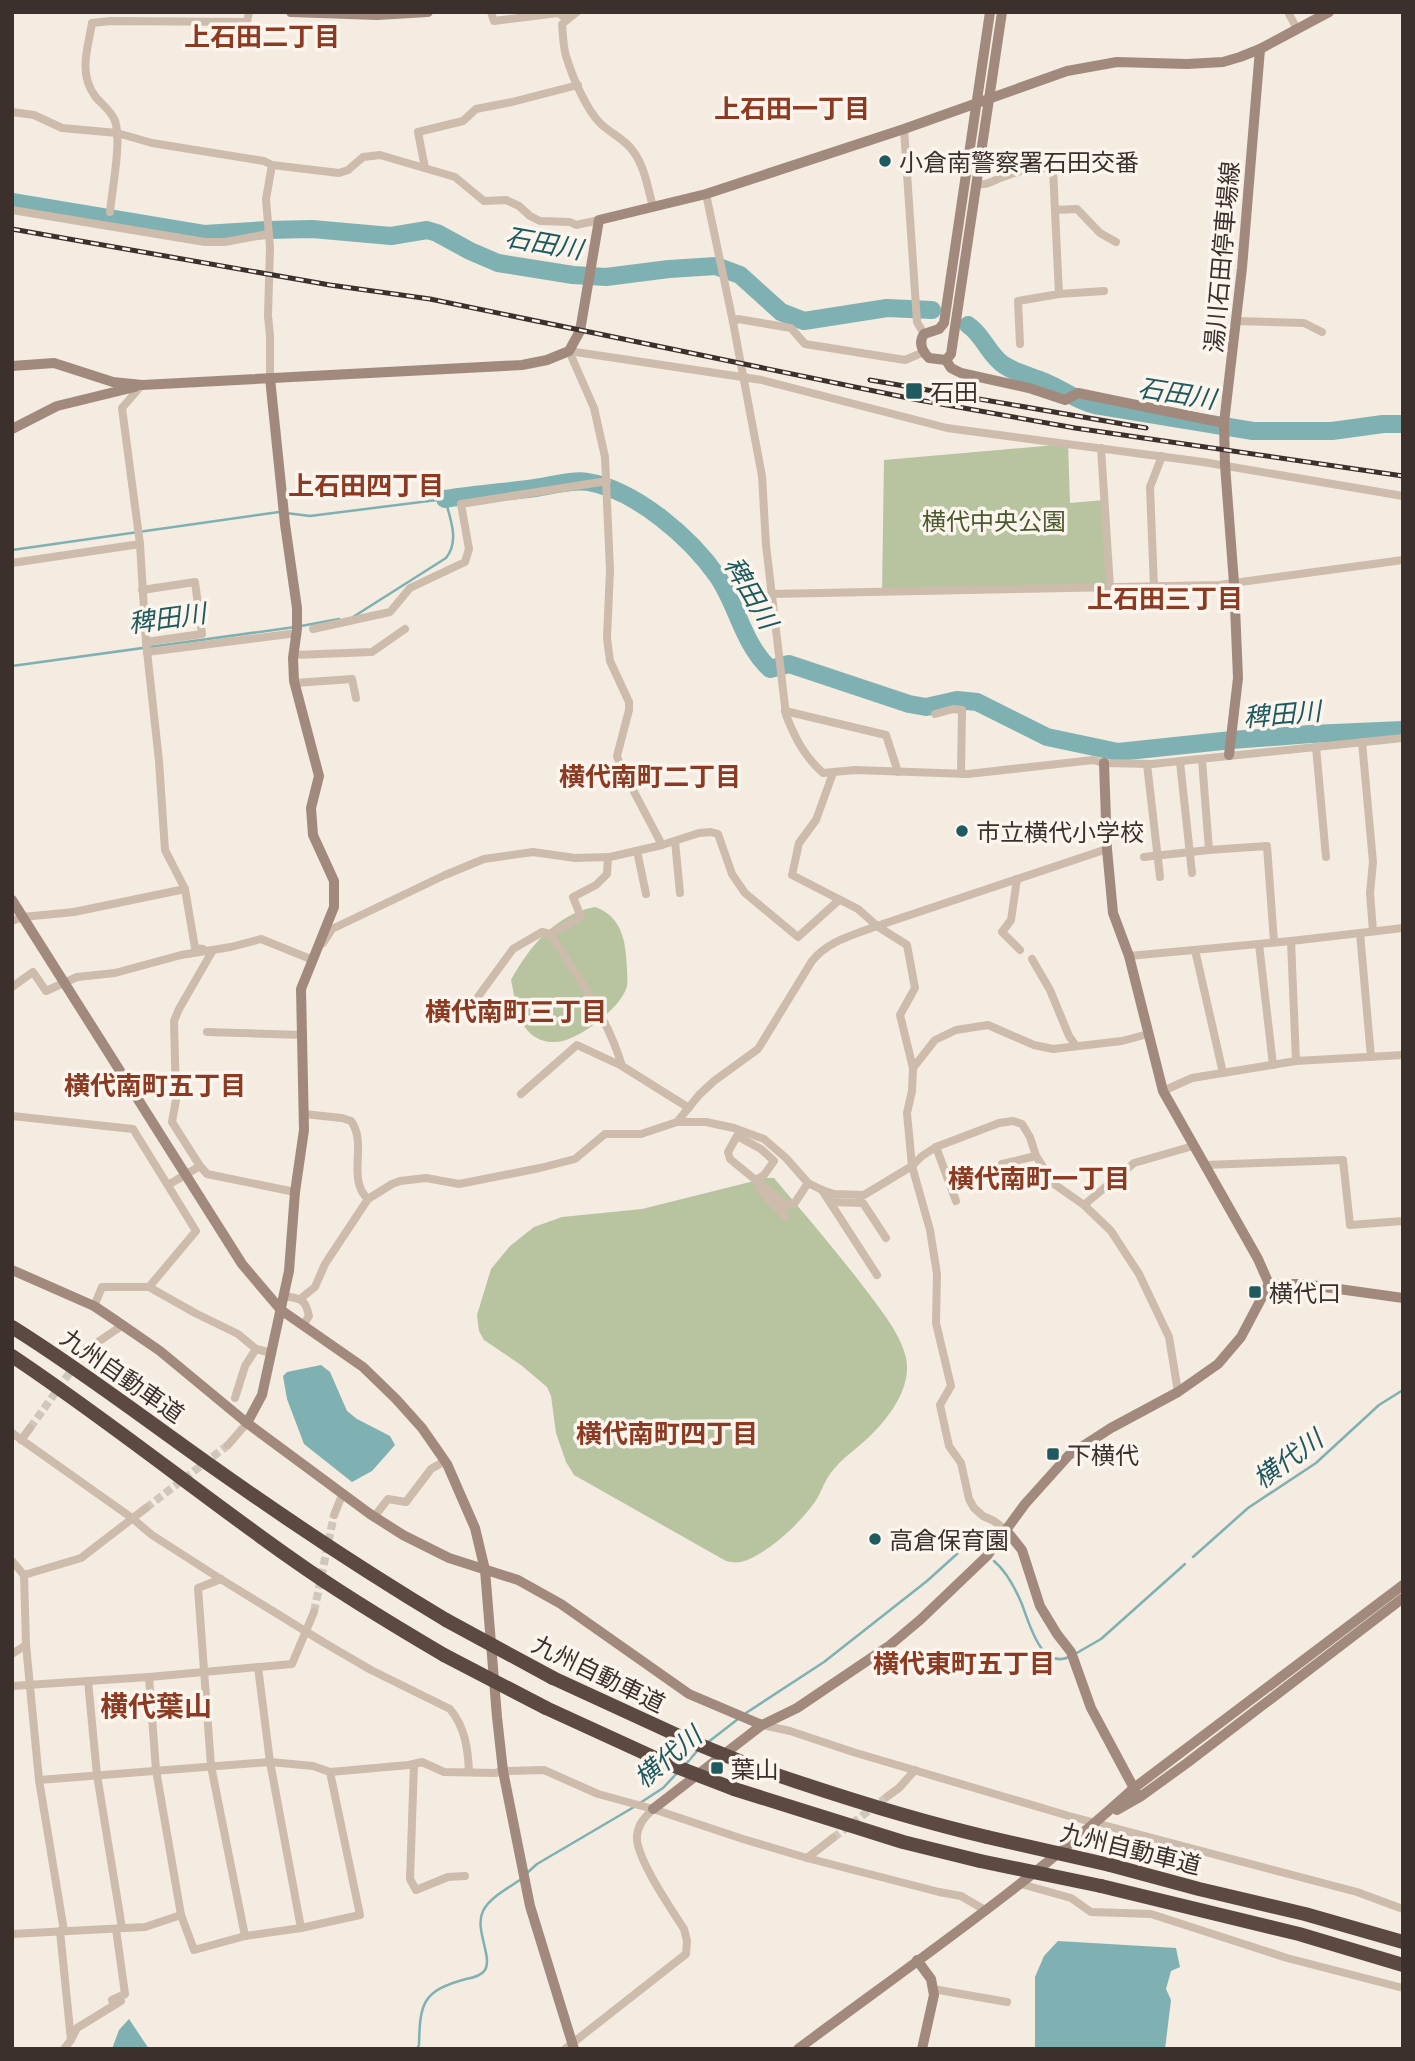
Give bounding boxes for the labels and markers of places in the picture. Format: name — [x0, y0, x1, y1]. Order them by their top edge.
place label: 小倉南警察署石田交番 — [899, 147, 1139, 176]
marker: 小倉南警察署石田交番 — [877, 153, 893, 169]
place label: 石田 — [930, 377, 978, 406]
marker: 石田 — [904, 381, 924, 401]
place label: 市立横代小学校 — [976, 817, 1144, 846]
marker: 市立横代小学校 — [954, 823, 970, 839]
place label: 横代口 — [1269, 1278, 1341, 1307]
marker: 横代口 — [1247, 1284, 1263, 1300]
place label: 下横代 — [1067, 1440, 1139, 1469]
marker: 下横代 — [1045, 1446, 1061, 1462]
place label: 高倉保育園 — [889, 1525, 1009, 1554]
marker: 高倉保育園 — [867, 1531, 883, 1547]
place label: 葉山 — [731, 1754, 779, 1783]
marker: 葉山 — [709, 1760, 725, 1776]

